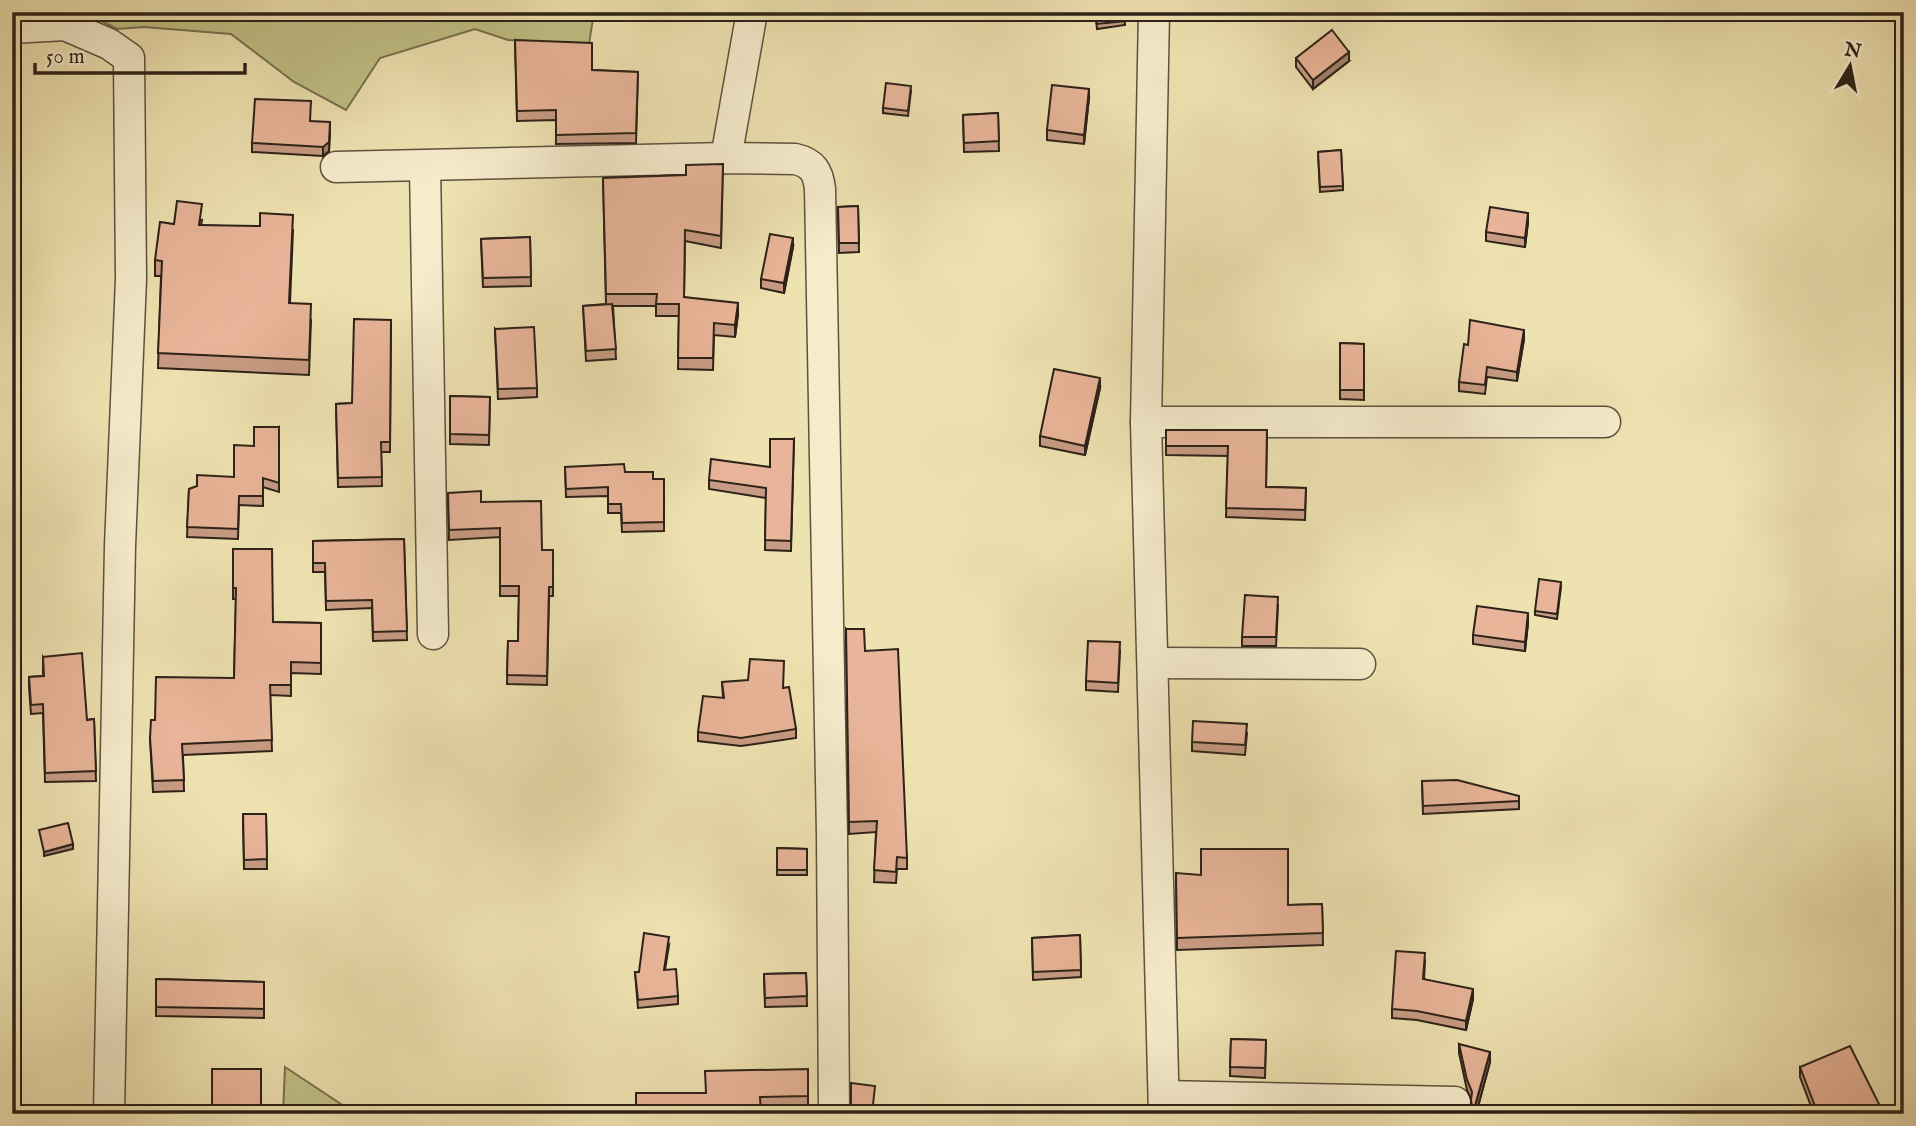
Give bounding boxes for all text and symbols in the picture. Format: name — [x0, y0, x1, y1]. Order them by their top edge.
scale bar — [35, 32, 245, 76]
north arrow — [1814, 32, 1884, 102]
text: N — [1841, 38, 1863, 65]
text: 50 m — [46, 44, 85, 71]

